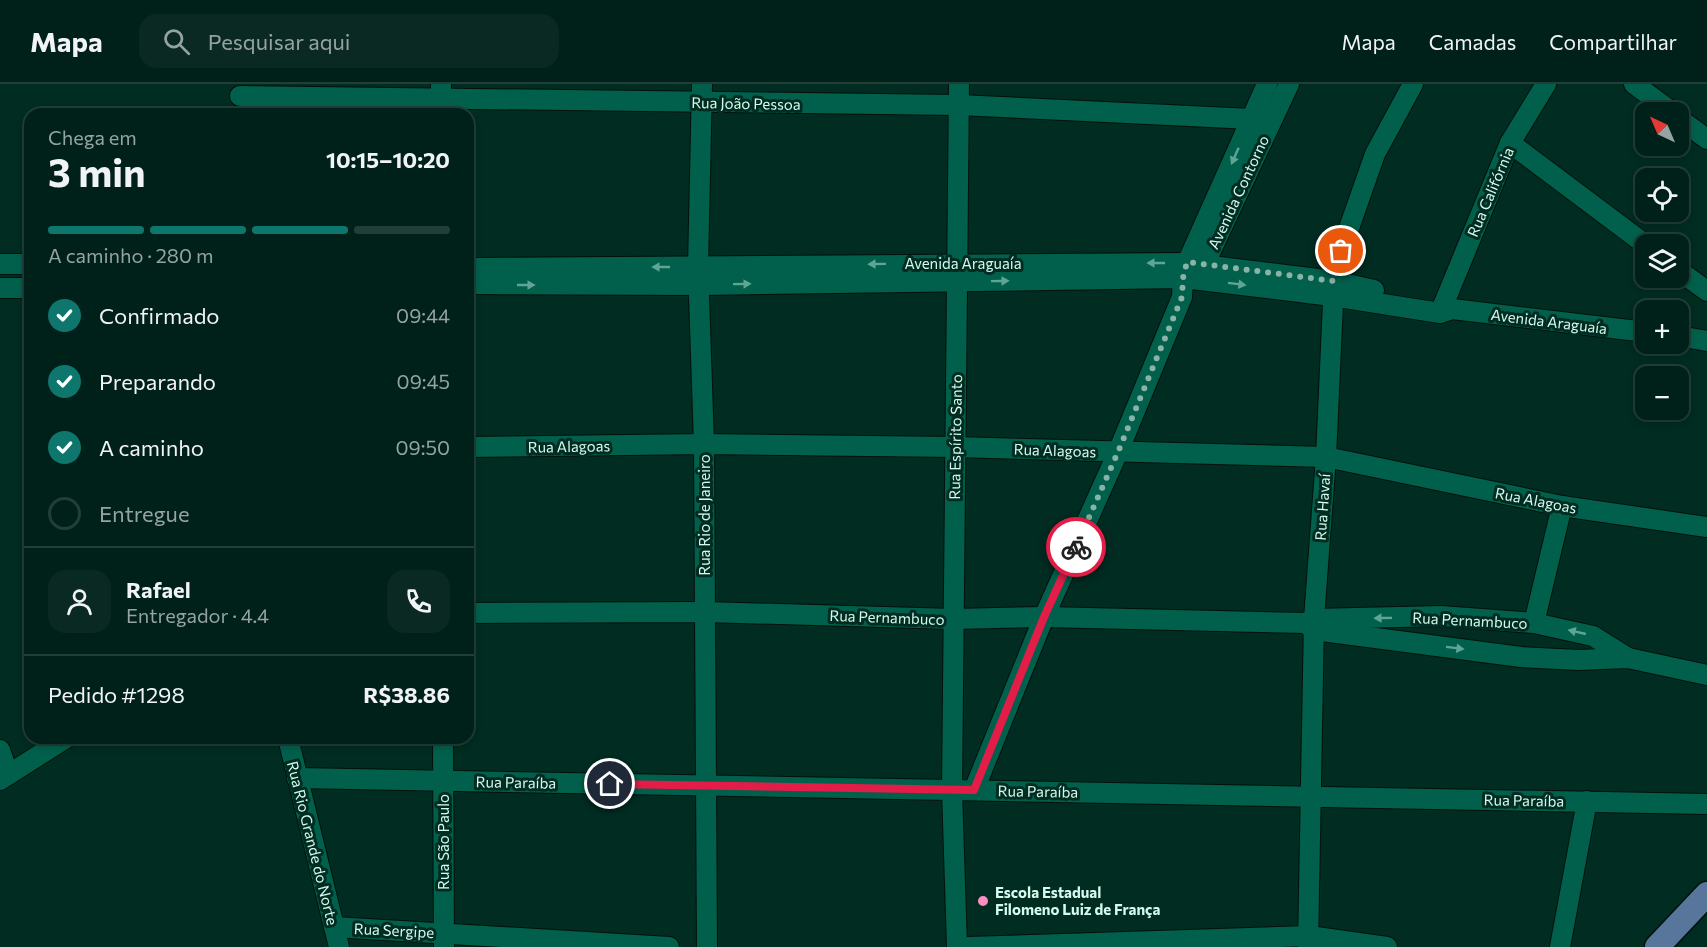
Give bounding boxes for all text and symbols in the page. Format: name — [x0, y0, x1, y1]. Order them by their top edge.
search box — [139, 14, 559, 68]
text: Mapa — [30, 24, 103, 58]
icon: search — [160, 25, 193, 58]
text: Pesquisar aqui — [208, 28, 350, 55]
text: Mapa — [1342, 29, 1396, 54]
text: Camadas — [1429, 29, 1516, 54]
text: Compartilhar — [1549, 29, 1677, 54]
street label: Rua João Pessoa — [691, 93, 801, 113]
north arrow — [1635, 102, 1689, 156]
map controls — [1635, 102, 1689, 420]
text: Chega em — [48, 125, 137, 149]
street label: Avenida Contorno — [1204, 132, 1272, 252]
street label: Rua Califórnia — [1463, 144, 1517, 240]
text: 10:15–10:20 — [326, 146, 450, 173]
text: 3 min — [48, 147, 146, 195]
one-way arrow — [1230, 148, 1240, 166]
button: locate — [1635, 168, 1689, 222]
pin — [1315, 225, 1366, 276]
icon: bag — [1324, 234, 1357, 267]
button: layers — [1635, 234, 1689, 288]
text: A caminho · 280 m — [48, 243, 213, 267]
street label: Avenida Araguaía — [904, 254, 1022, 272]
one-way arrow — [1147, 258, 1166, 268]
one-way arrow — [868, 259, 887, 269]
one-way arrow — [652, 262, 671, 272]
one-way arrow — [991, 276, 1010, 285]
one-way arrow — [733, 279, 752, 289]
one-way arrow — [517, 280, 536, 289]
one-way arrow — [1228, 280, 1247, 289]
icon: check — [48, 299, 81, 332]
button: + — [1635, 300, 1689, 354]
text: Confirmado — [99, 302, 220, 329]
text: 09:44 — [396, 303, 450, 327]
street label: Avenida Araguaía — [1490, 305, 1608, 337]
icon: check — [48, 365, 81, 398]
button: − — [1635, 366, 1689, 420]
text: Preparando — [99, 368, 216, 395]
text: 09:45 — [397, 369, 450, 393]
street label: Rua Espírito Santo — [945, 374, 965, 500]
icon: check — [48, 431, 81, 464]
text: A caminho — [99, 434, 204, 461]
text: 09:50 — [396, 435, 450, 459]
street label: Rua Alagoas — [528, 436, 611, 456]
street label: Rua Alagoas — [1013, 440, 1097, 460]
street label: Rua Rio de Janeiro — [695, 454, 713, 576]
street label: Rua Havaí — [1311, 472, 1333, 541]
street label: Rua Alagoas — [1494, 483, 1578, 517]
text: Entregue — [99, 500, 190, 527]
courier — [1046, 517, 1106, 577]
icon: bike — [1060, 531, 1093, 564]
button: person — [48, 570, 111, 633]
button: phone — [387, 570, 450, 633]
text: Rafael — [126, 576, 191, 603]
text: Entregador · 4.4 — [126, 603, 269, 627]
street label: Rua Pernambuco — [829, 606, 945, 628]
street label: Rua Pernambuco — [1412, 608, 1528, 632]
one-way arrow — [1373, 613, 1392, 622]
one-way arrow — [1567, 627, 1586, 637]
one-way arrow — [1446, 644, 1465, 653]
text: Pedido #1298 — [48, 681, 185, 708]
text: R$38.86 — [363, 681, 450, 708]
pin — [584, 758, 635, 809]
street label: Rua Rio Grande do Norte — [284, 759, 342, 927]
icon: home — [593, 767, 626, 800]
street label: Rua Paraíba — [476, 772, 556, 792]
street label: Rua Paraíba — [998, 781, 1078, 801]
street label: Rua Paraíba — [1484, 790, 1564, 810]
street label: Rua São Paulo — [434, 794, 452, 890]
place label: Escola Estadual Filomeno Luiz de França — [995, 883, 1160, 918]
marker: Escola Estadual Filomeno Luiz de França — [976, 894, 990, 908]
street label: Rua Sergipe — [353, 919, 435, 941]

